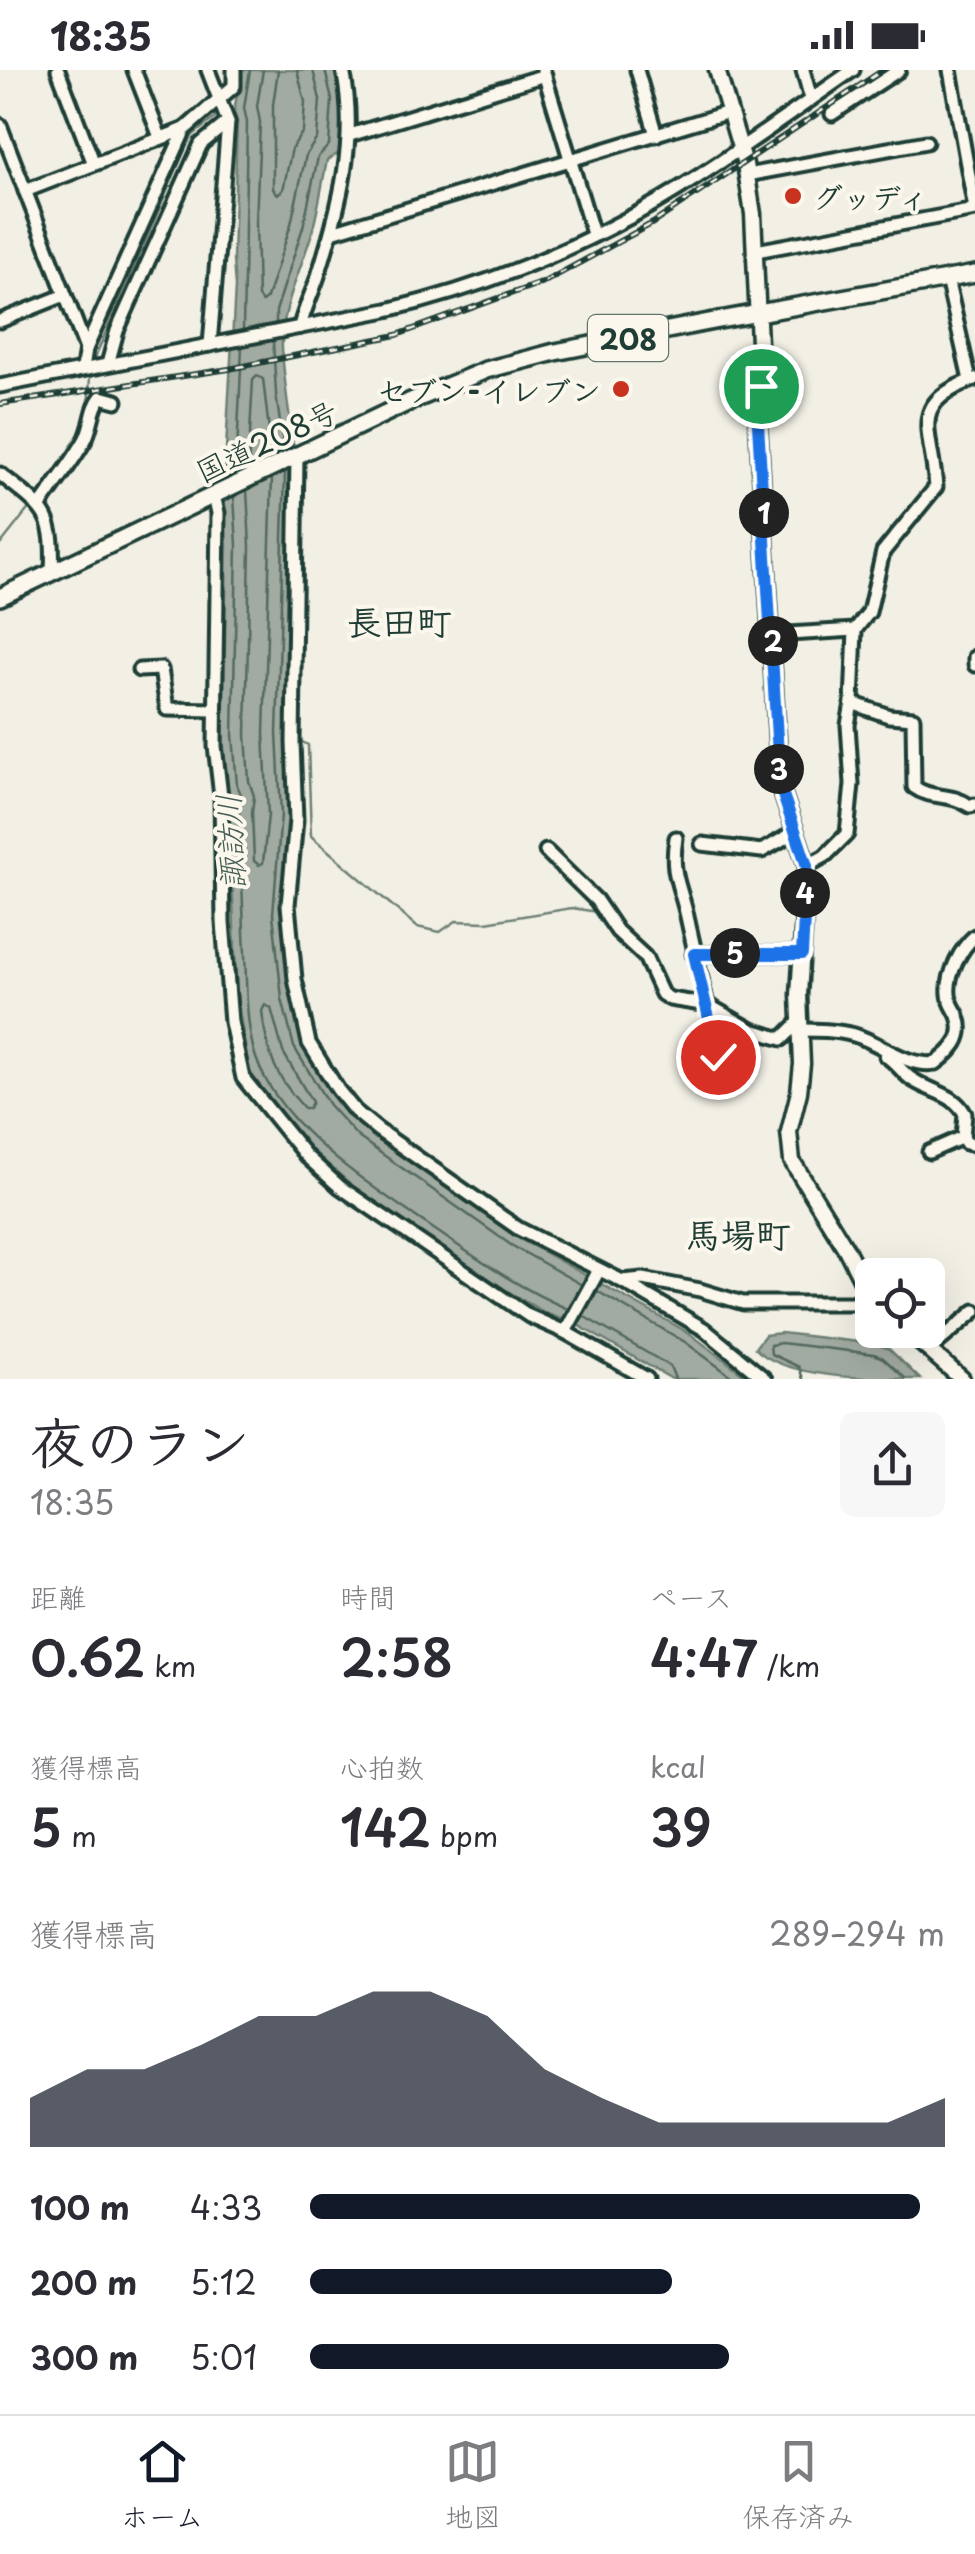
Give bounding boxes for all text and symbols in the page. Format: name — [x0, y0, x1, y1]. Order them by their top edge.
text: 18:35 — [50, 7, 152, 64]
place label: グッディ — [813, 174, 928, 219]
marker: グッディ — [782, 185, 804, 207]
road number: 208 — [588, 315, 668, 361]
pin — [719, 344, 804, 429]
icon: arrive — [734, 359, 789, 414]
place label: セブン-イレブン — [377, 367, 601, 412]
marker: セブン-イレブン — [610, 378, 632, 400]
street label: 国道208号 — [187, 387, 345, 493]
pin: 1 — [739, 488, 789, 538]
text: 1 — [757, 491, 771, 534]
district label: 長田町 — [346, 594, 452, 647]
pin: 2 — [748, 616, 798, 666]
text: 2 — [763, 619, 783, 662]
pin: 3 — [754, 744, 804, 794]
text: 3 — [770, 747, 788, 790]
water label: 諏訪川 — [203, 793, 255, 891]
pin: 4 — [780, 868, 830, 918]
text: 4 — [795, 871, 815, 914]
pin: 5 — [710, 928, 760, 978]
text: 5 — [726, 931, 744, 974]
pin — [676, 1015, 761, 1100]
icon: check — [691, 1030, 746, 1085]
district label: 馬場町 — [685, 1207, 791, 1260]
map controls — [855, 1258, 945, 1348]
button: locate — [855, 1258, 945, 1348]
text: 夜のラン — [30, 1399, 250, 1482]
button: share — [840, 1412, 945, 1517]
text: 18:35 — [30, 1478, 114, 1526]
text: 距離 — [30, 1575, 86, 1618]
text: 時間 — [340, 1575, 396, 1618]
text: ペース — [650, 1575, 732, 1618]
text: 0.62 — [30, 1618, 145, 1694]
text: 2:58 — [340, 1618, 453, 1694]
text: 4:47 — [650, 1618, 758, 1694]
text: km — [145, 1644, 196, 1687]
text: /km — [758, 1644, 820, 1687]
text: 獲得標高 — [30, 1745, 142, 1788]
text: 心拍数 — [340, 1745, 424, 1788]
text: kcal — [650, 1745, 706, 1788]
text: 5 — [30, 1788, 62, 1864]
text: 142 — [340, 1788, 431, 1864]
text: 39 — [650, 1788, 712, 1864]
text: m — [62, 1814, 97, 1857]
text: bpm — [431, 1814, 498, 1857]
text: 獲得標高 — [30, 1909, 158, 1957]
text: 289–294 m — [769, 1909, 945, 1957]
text: 100 m — [30, 2183, 130, 2231]
text: 4:33 — [190, 2183, 262, 2231]
text: 200 m — [30, 2258, 137, 2306]
text: 5:12 — [190, 2258, 257, 2306]
text: 300 m — [30, 2333, 138, 2381]
text: 5:01 — [190, 2333, 257, 2381]
tab: ホーム — [121, 2434, 204, 2537]
tab: 地図 — [445, 2434, 501, 2537]
tab: 保存済み — [742, 2434, 854, 2537]

